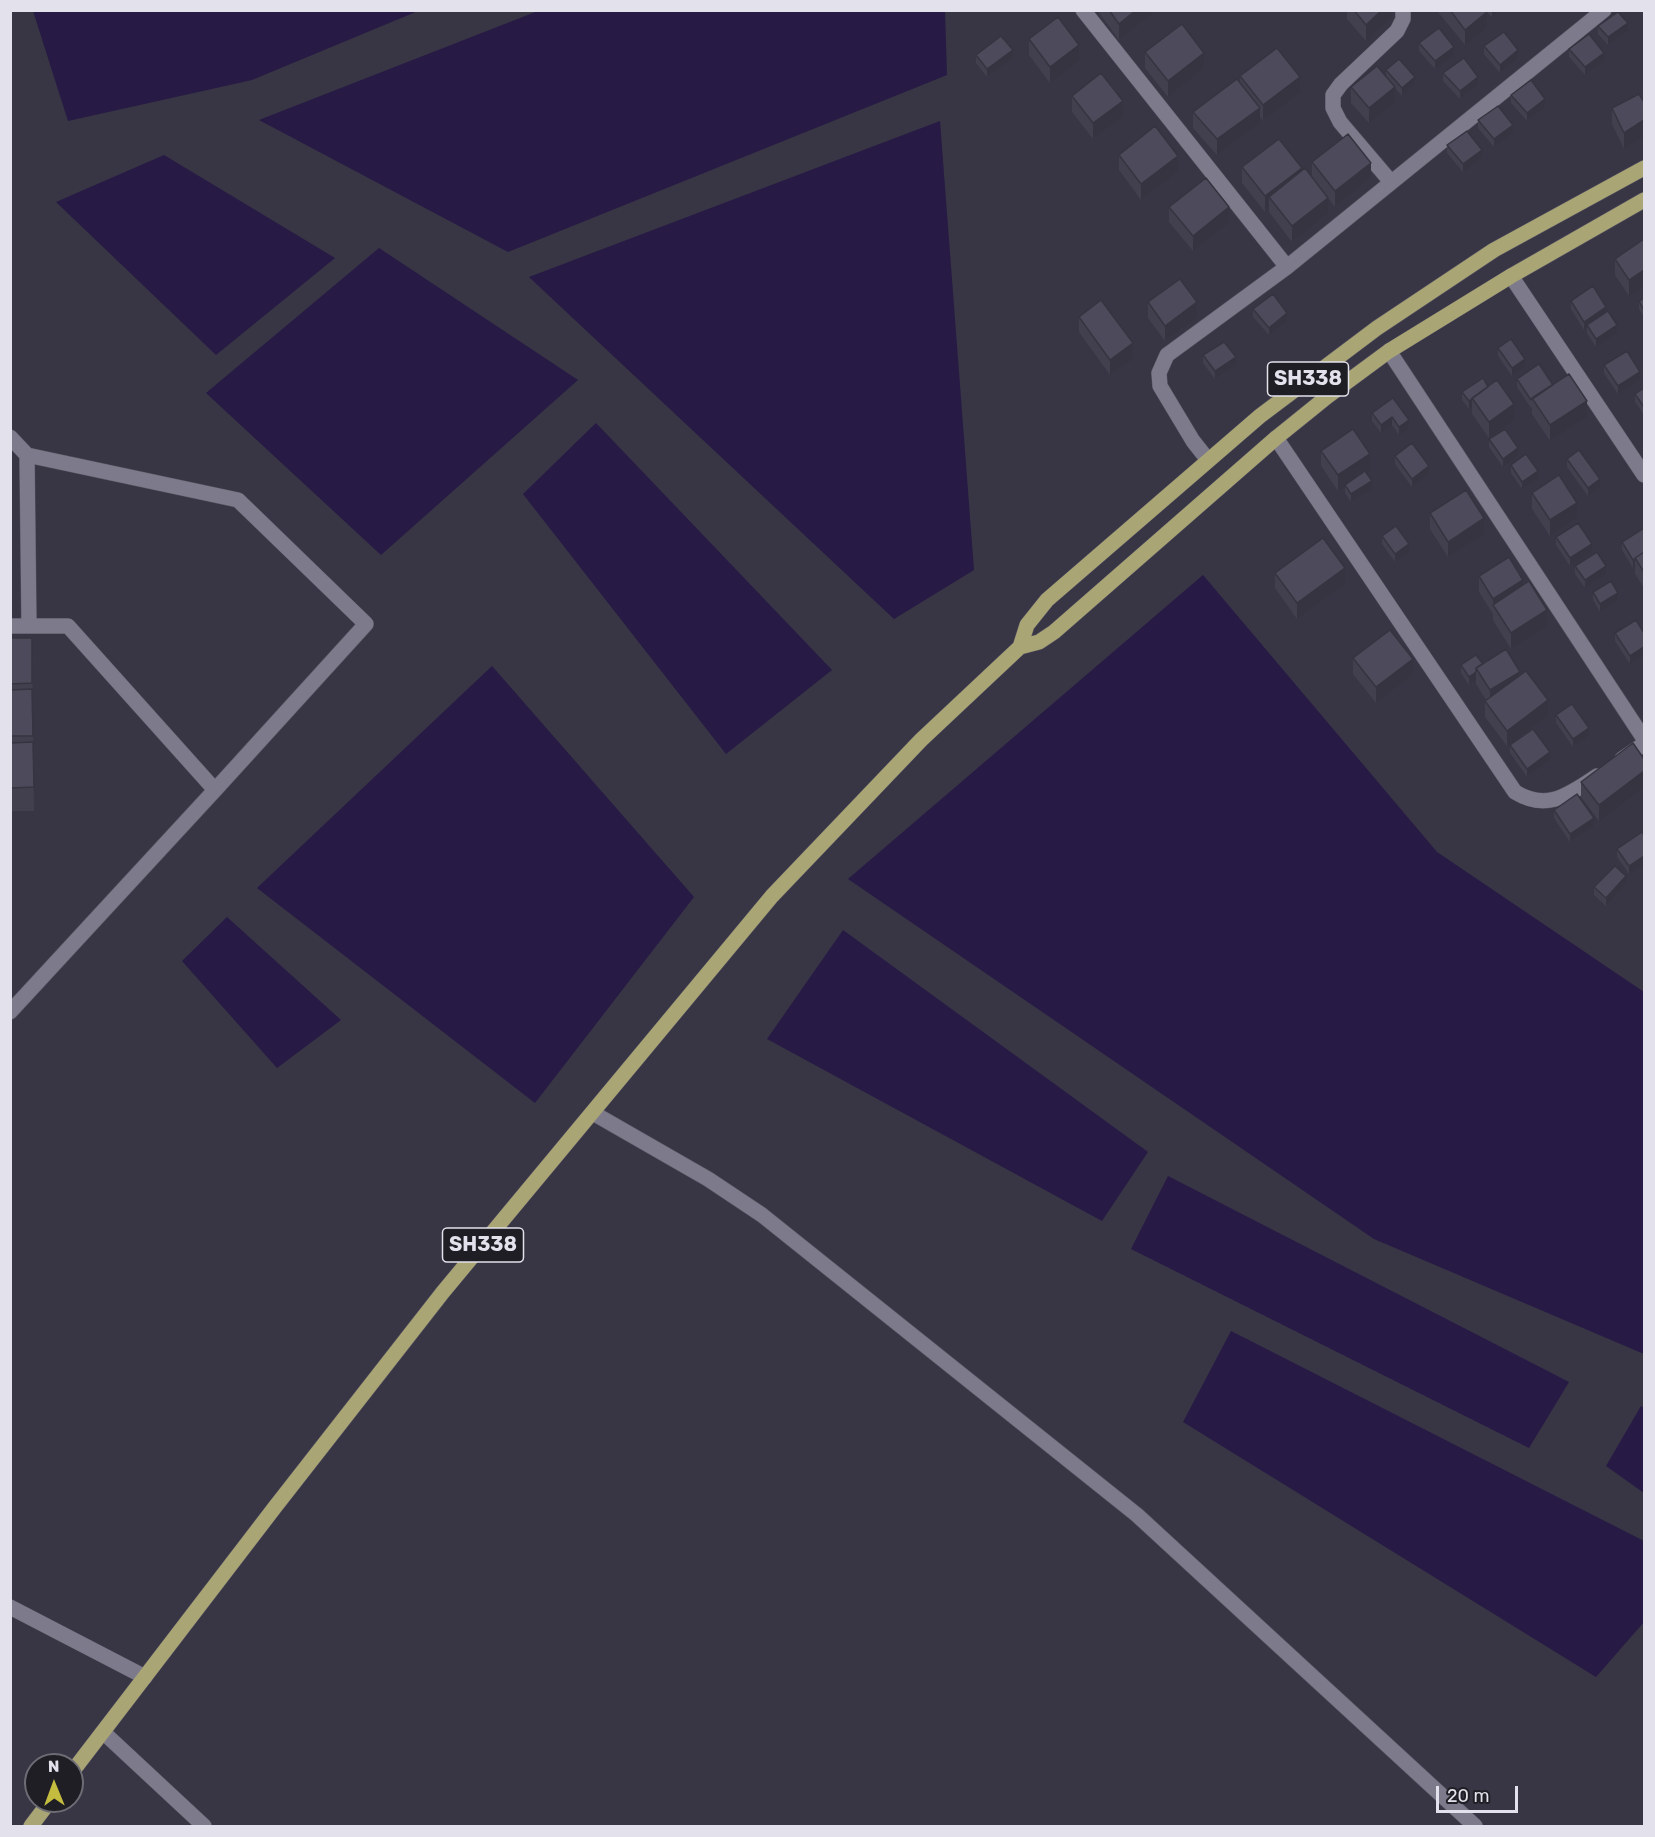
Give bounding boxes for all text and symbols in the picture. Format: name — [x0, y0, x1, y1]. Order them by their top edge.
road number: SH338 — [1268, 362, 1348, 396]
road number: SH338 — [442, 1228, 524, 1262]
north arrow — [24, 1753, 84, 1813]
text: N — [48, 1757, 60, 1776]
scale bar — [1439, 1774, 1522, 1812]
text: 20 m — [1447, 1785, 1489, 1807]

